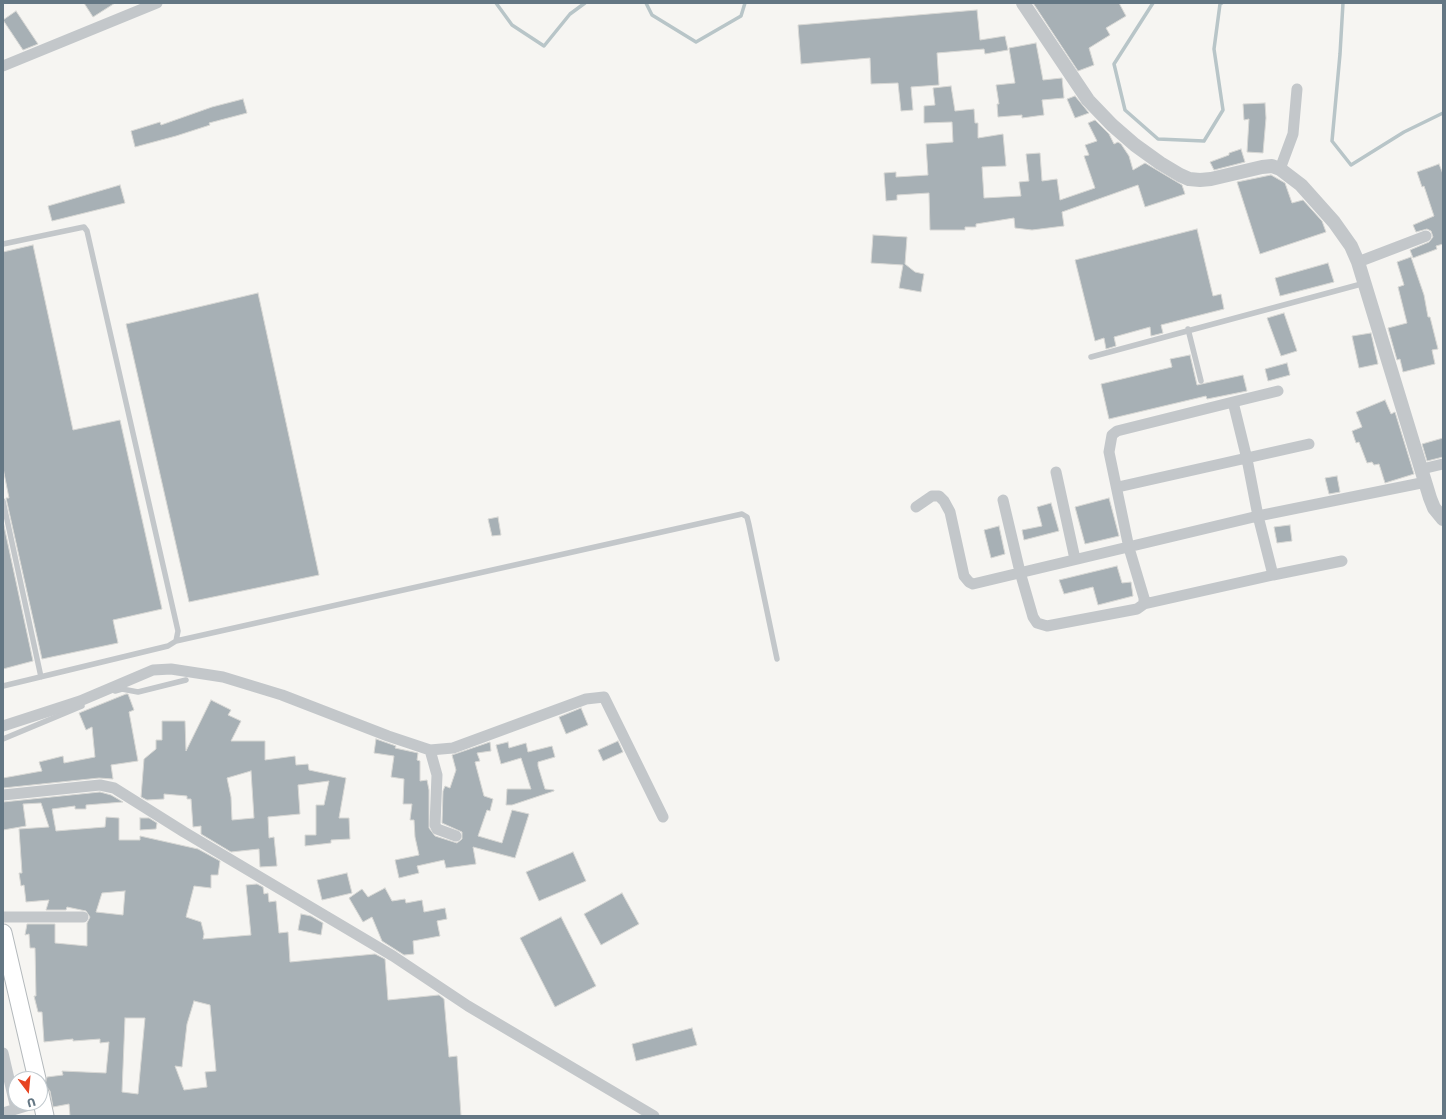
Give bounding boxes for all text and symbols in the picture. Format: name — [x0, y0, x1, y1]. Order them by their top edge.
north arrow — [8, 1071, 48, 1111]
text: U — [25, 1095, 37, 1110]

